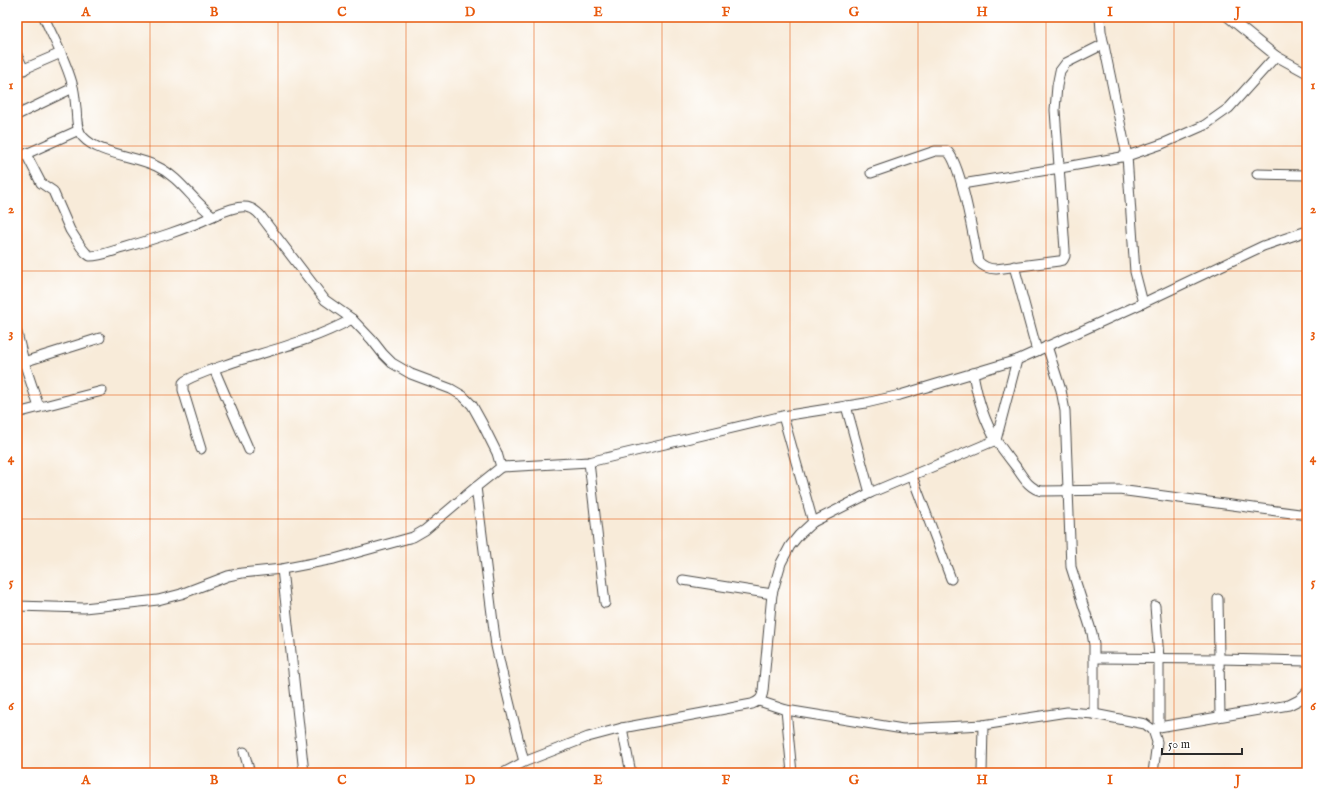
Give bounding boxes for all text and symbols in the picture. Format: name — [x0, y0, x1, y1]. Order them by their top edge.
text: A — [81, 4, 92, 21]
text: B — [210, 4, 219, 21]
text: C — [337, 4, 347, 21]
text: D — [465, 4, 476, 21]
text: E — [593, 4, 603, 21]
text: F — [722, 4, 731, 21]
text: G — [849, 4, 860, 21]
text: H — [976, 4, 988, 21]
text: I — [1107, 4, 1113, 21]
text: J — [1233, 4, 1241, 21]
text: 1 — [9, 77, 14, 94]
text: 1 — [1311, 77, 1316, 94]
text: 2 — [8, 201, 14, 218]
text: 2 — [1310, 201, 1316, 218]
text: 3 — [9, 325, 14, 342]
text: 3 — [1311, 325, 1316, 342]
text: 4 — [8, 450, 15, 467]
text: 4 — [1310, 450, 1317, 467]
text: 5 — [9, 574, 14, 591]
text: 5 — [1311, 574, 1316, 591]
text: 6 — [8, 698, 14, 715]
text: 6 — [1310, 698, 1316, 715]
scale bar — [1162, 730, 1242, 756]
text: 50 m — [1168, 737, 1190, 752]
text: A — [81, 772, 92, 789]
text: B — [210, 772, 219, 789]
text: C — [337, 772, 347, 789]
text: D — [465, 772, 476, 789]
text: E — [593, 772, 603, 789]
text: F — [722, 772, 731, 789]
text: G — [849, 772, 860, 789]
text: H — [976, 772, 988, 789]
text: I — [1107, 772, 1113, 789]
text: J — [1233, 772, 1241, 789]

